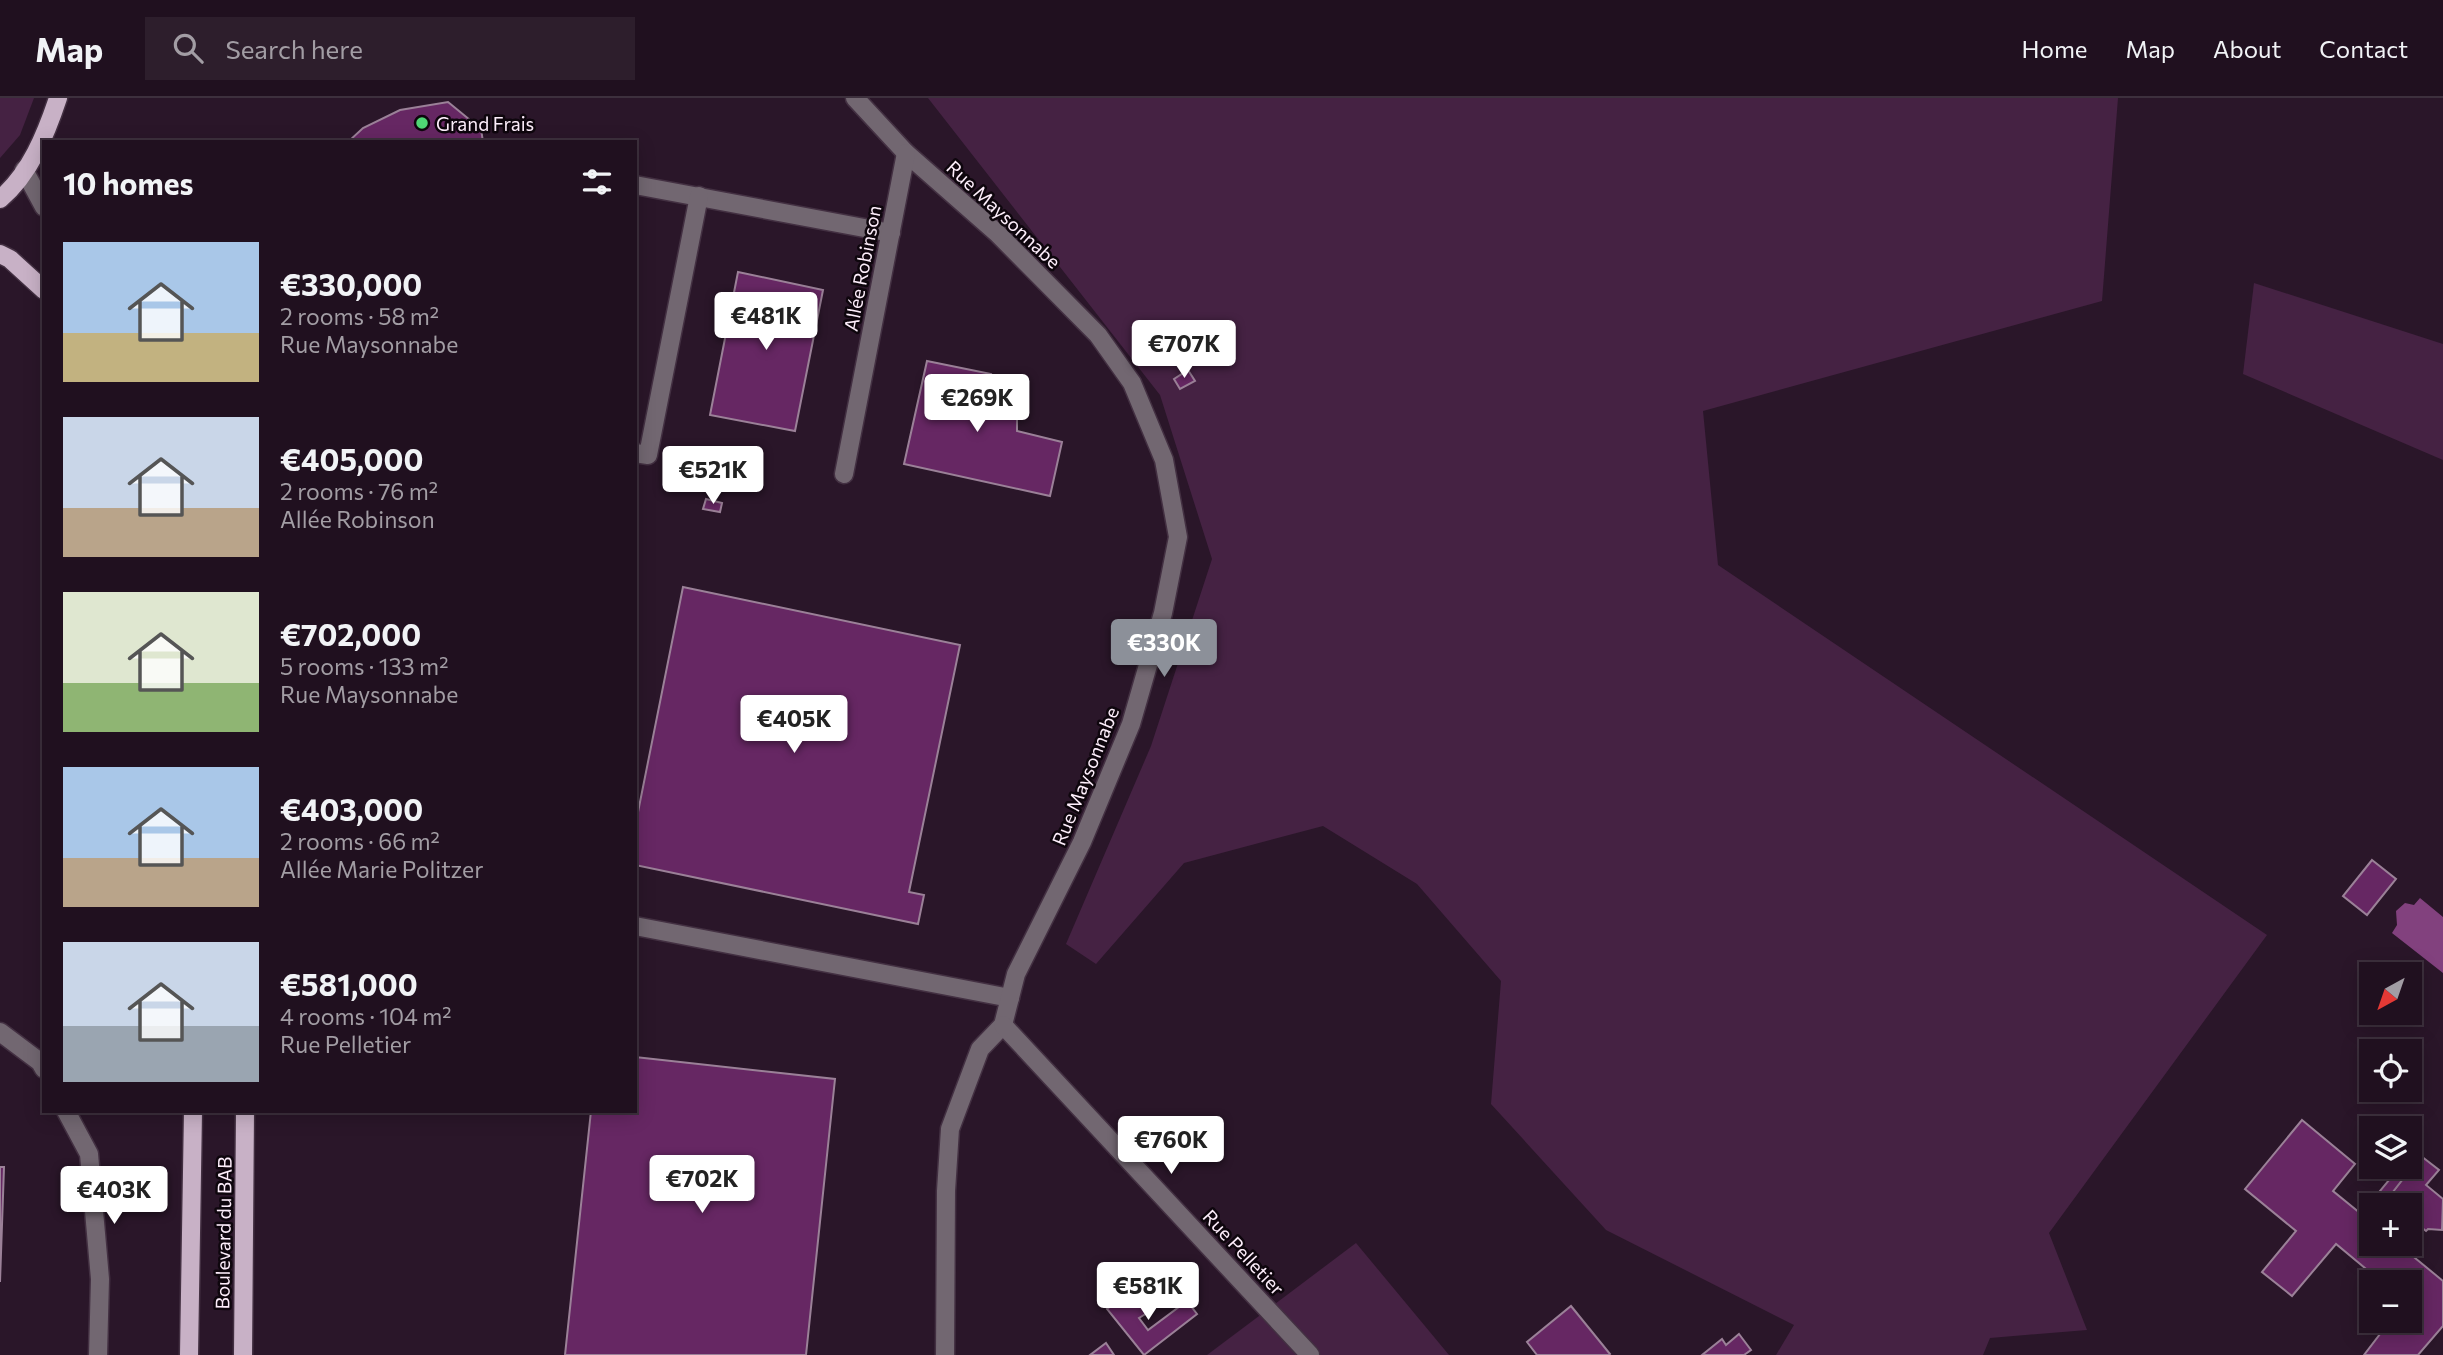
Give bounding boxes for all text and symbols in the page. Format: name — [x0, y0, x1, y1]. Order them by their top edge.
search box — [145, 17, 635, 80]
text: Map — [35, 28, 103, 69]
icon: search — [169, 29, 207, 67]
text: Search here — [225, 33, 363, 64]
text: Home — [2022, 34, 2088, 63]
text: Map — [2126, 34, 2175, 63]
text: About — [2213, 34, 2281, 63]
text: Contact — [2319, 34, 2408, 63]
place label: Grand Frais — [436, 112, 534, 135]
marker: Grand Frais — [414, 115, 430, 131]
street label: Rue Maysonnabe — [942, 155, 1066, 273]
icon: filters — [578, 163, 616, 201]
text: 10 homes — [63, 164, 193, 201]
street label: Allée Robinson — [839, 203, 885, 333]
text: €330,000 — [280, 265, 422, 302]
icon: home — [119, 270, 203, 354]
pin: €481K — [717, 292, 815, 352]
text: €481K — [730, 301, 802, 329]
text: 2 rooms · 58 m² — [280, 302, 439, 330]
pin: €707K — [1135, 320, 1233, 380]
text: €707K — [1148, 329, 1220, 357]
text: Rue Maysonnabe — [280, 330, 458, 358]
pin: €269K — [928, 374, 1026, 434]
text: €269K — [940, 383, 1014, 411]
text: €405,000 — [280, 440, 423, 477]
icon: home — [119, 445, 203, 529]
pin: €521K — [664, 446, 762, 506]
text: €521K — [678, 455, 748, 483]
text: 2 rooms · 76 m² — [280, 477, 438, 505]
text: Allée Robinson — [280, 505, 435, 533]
text: €702,000 — [280, 615, 421, 652]
icon: home — [119, 620, 203, 704]
pin: €330K — [1115, 620, 1213, 679]
text: €330K — [1127, 628, 1201, 656]
text: 5 rooms · 133 m² — [280, 652, 448, 680]
text: Rue Maysonnabe — [280, 680, 458, 708]
pin: €405K — [745, 696, 843, 755]
street label: Rue Maysonnabe — [1047, 703, 1123, 849]
text: €405K — [756, 704, 832, 732]
text: €403,000 — [280, 790, 423, 827]
icon: home — [119, 795, 203, 879]
text: 2 rooms · 66 m² — [280, 827, 440, 855]
text: Allée Marie Politzer — [280, 855, 483, 883]
north arrow — [2359, 962, 2422, 1026]
map controls — [2359, 962, 2422, 1333]
text: €581,000 — [280, 965, 418, 1002]
icon: home — [119, 970, 203, 1054]
text: 4 rooms · 104 m² — [280, 1002, 452, 1030]
text: Rue Pelletier — [280, 1030, 411, 1058]
button: locate — [2359, 1039, 2422, 1102]
pin: €760K — [1122, 1116, 1220, 1176]
button: layers — [2359, 1116, 2422, 1179]
text: €760K — [1134, 1125, 1208, 1153]
street label: Boulevard du BAB — [210, 1156, 236, 1310]
pin: €702K — [653, 1156, 751, 1215]
text: €702K — [666, 1164, 738, 1192]
pin: €403K — [65, 1166, 163, 1226]
text: €403K — [77, 1175, 151, 1203]
button: + — [2359, 1193, 2422, 1256]
street label: Rue Pelletier — [1199, 1205, 1290, 1300]
pin: €581K — [1099, 1262, 1197, 1322]
button: − — [2359, 1270, 2422, 1333]
text: €581K — [1113, 1271, 1183, 1299]

